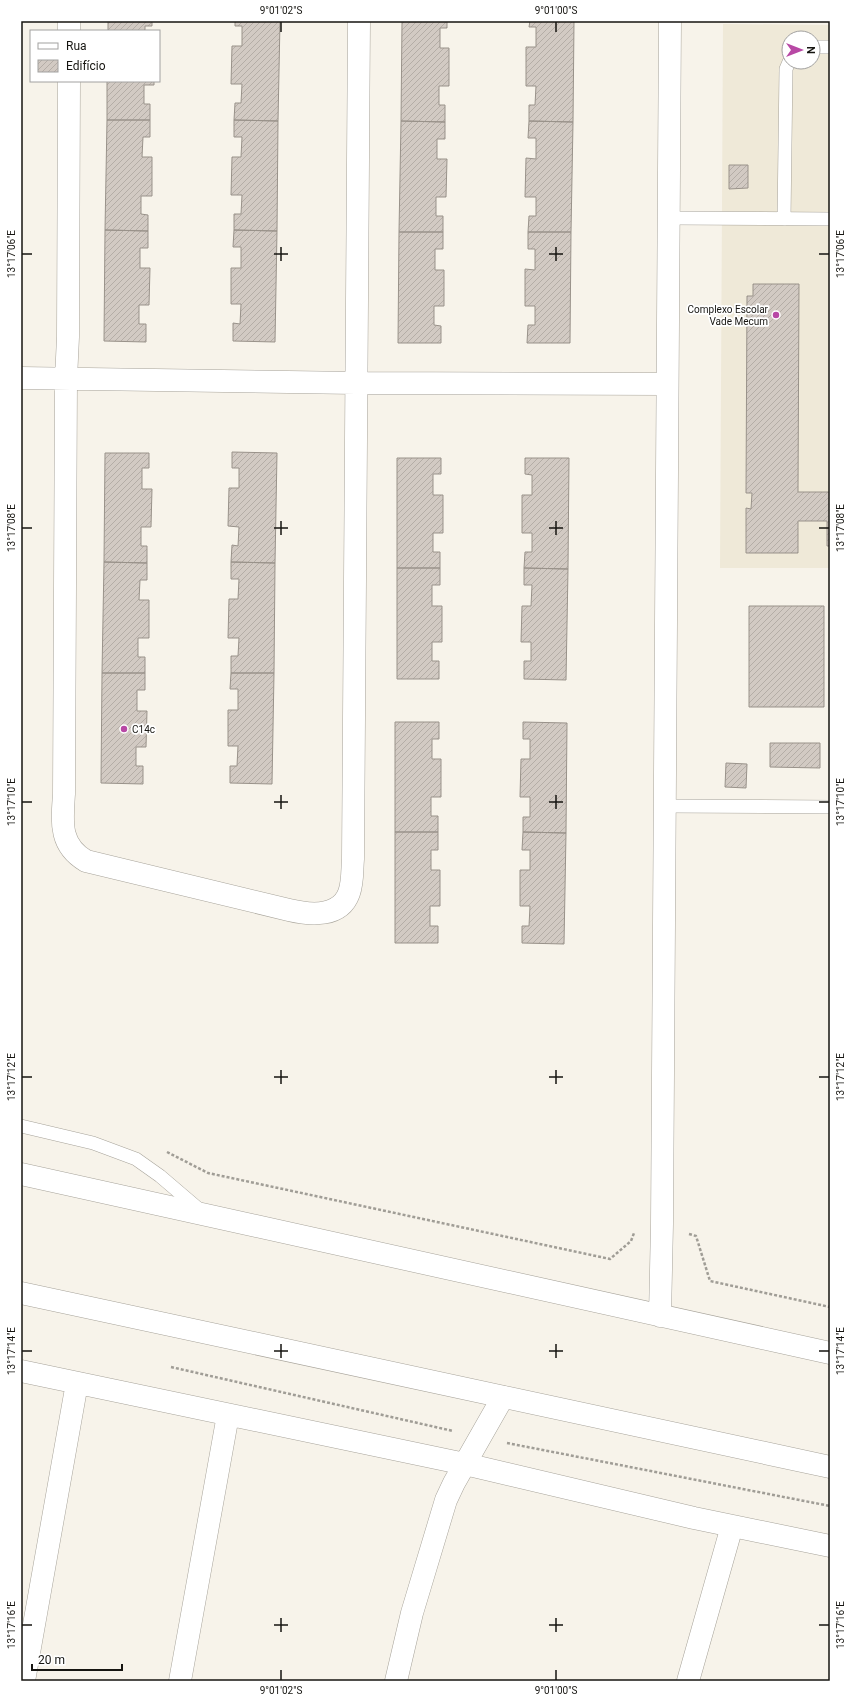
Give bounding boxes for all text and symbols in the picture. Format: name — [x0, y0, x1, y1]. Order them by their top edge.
text: 9°01'02"S — [260, 5, 302, 16]
text: 9°01'00"S — [535, 5, 577, 16]
legend — [30, 30, 160, 82]
north arrow — [781, 30, 821, 70]
text: Rua — [66, 39, 87, 53]
text: N — [804, 46, 817, 54]
text: Edifício — [66, 59, 106, 73]
text: 13°17'06"E — [6, 230, 17, 278]
text: 13°17'06"E — [835, 230, 846, 278]
place label: Complexo Escolar Vade Mecum — [688, 304, 769, 327]
marker: Complexo Escolar Vade Mecum — [771, 310, 781, 320]
text: 13°17'08"E — [6, 504, 17, 552]
text: 13°17'08"E — [835, 504, 846, 552]
marker: C14c — [119, 724, 129, 734]
place label: C14c — [132, 724, 155, 735]
text: 13°17'10"E — [6, 778, 17, 826]
text: 13°17'10"E — [835, 778, 846, 826]
text: 13°17'12"E — [6, 1053, 17, 1101]
text: 13°17'12"E — [835, 1053, 846, 1101]
text: 13°17'14"E — [6, 1327, 17, 1375]
text: 13°17'14"E — [835, 1327, 846, 1375]
text: 13°17'16"E — [6, 1601, 17, 1649]
text: 13°17'16"E — [835, 1601, 846, 1649]
scale bar — [32, 1646, 122, 1672]
text: 20 m — [38, 1653, 65, 1667]
text: 9°01'02"S — [260, 1685, 302, 1696]
text: 9°01'00"S — [535, 1685, 577, 1696]

